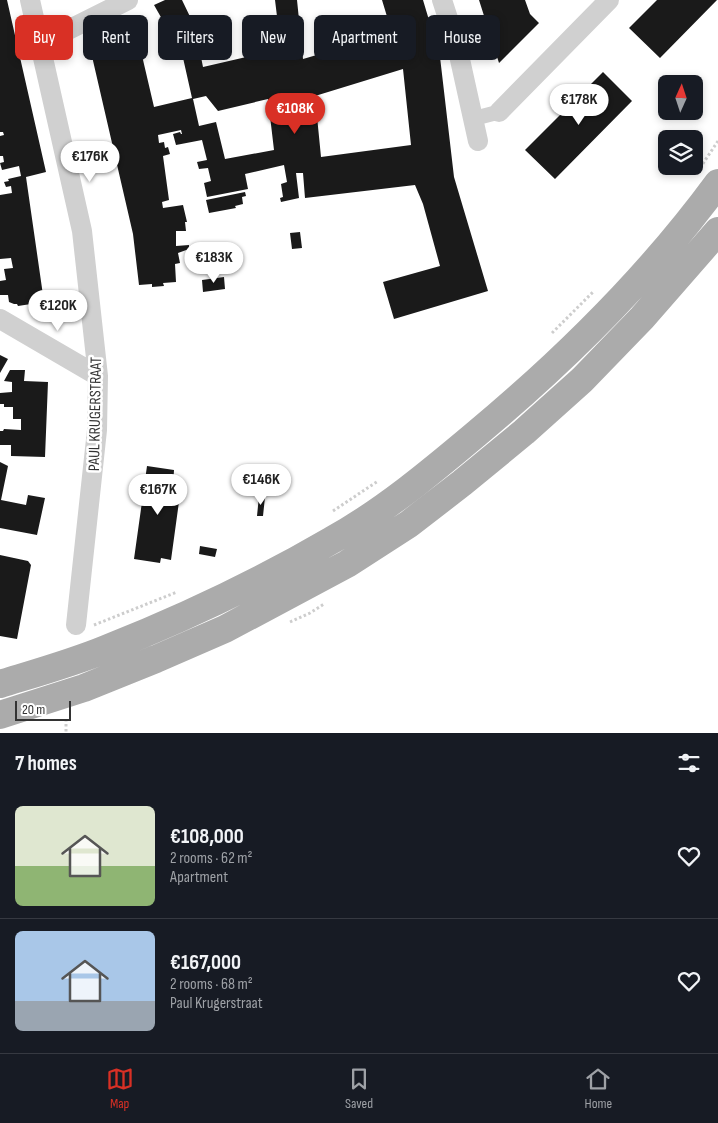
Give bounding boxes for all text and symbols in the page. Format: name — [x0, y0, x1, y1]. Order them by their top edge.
chip: Buy — [15, 15, 73, 60]
chip: Rent — [83, 15, 148, 60]
chip: Filters — [158, 15, 232, 60]
chip: New — [242, 15, 304, 60]
chip: Apartment — [314, 15, 416, 60]
chip: House — [426, 15, 500, 60]
north arrow — [658, 75, 702, 120]
map controls — [658, 75, 703, 175]
pin: €178K — [544, 84, 614, 126]
text: €178K — [561, 90, 597, 109]
pin: €108K — [260, 92, 330, 135]
text: €108K — [276, 99, 314, 118]
button: layers — [658, 130, 703, 175]
pin: €176K — [55, 140, 125, 183]
text: €176K — [72, 147, 108, 166]
pin: €183K — [179, 242, 249, 284]
text: €183K — [195, 248, 233, 267]
pin: €120K — [23, 290, 93, 332]
text: €120K — [39, 296, 77, 315]
street label: PAUL KRUGERSTRAAT — [85, 356, 106, 471]
pin: €146K — [226, 464, 296, 506]
text: €146K — [242, 470, 280, 489]
pin: €167K — [123, 474, 193, 516]
text: €167K — [139, 480, 177, 499]
scale bar — [15, 698, 71, 721]
text: 20 m — [22, 701, 45, 718]
icon: filters — [675, 749, 703, 777]
text: 7 homes — [15, 751, 77, 776]
text: €108,000 — [170, 824, 244, 849]
icon: home — [55, 826, 115, 886]
icon: heart — [675, 842, 703, 870]
text: 2 rooms · 62 m² — [170, 849, 253, 868]
text: Apartment — [170, 868, 228, 887]
text: €167,000 — [170, 950, 241, 975]
icon: home — [55, 951, 115, 1011]
icon: heart — [675, 967, 703, 995]
text: 2 rooms · 68 m² — [170, 975, 253, 994]
text: Paul Krugerstraat — [170, 994, 263, 1013]
tab: Map — [106, 1065, 134, 1112]
tab: Saved — [345, 1065, 373, 1112]
tab: Home — [584, 1065, 612, 1112]

